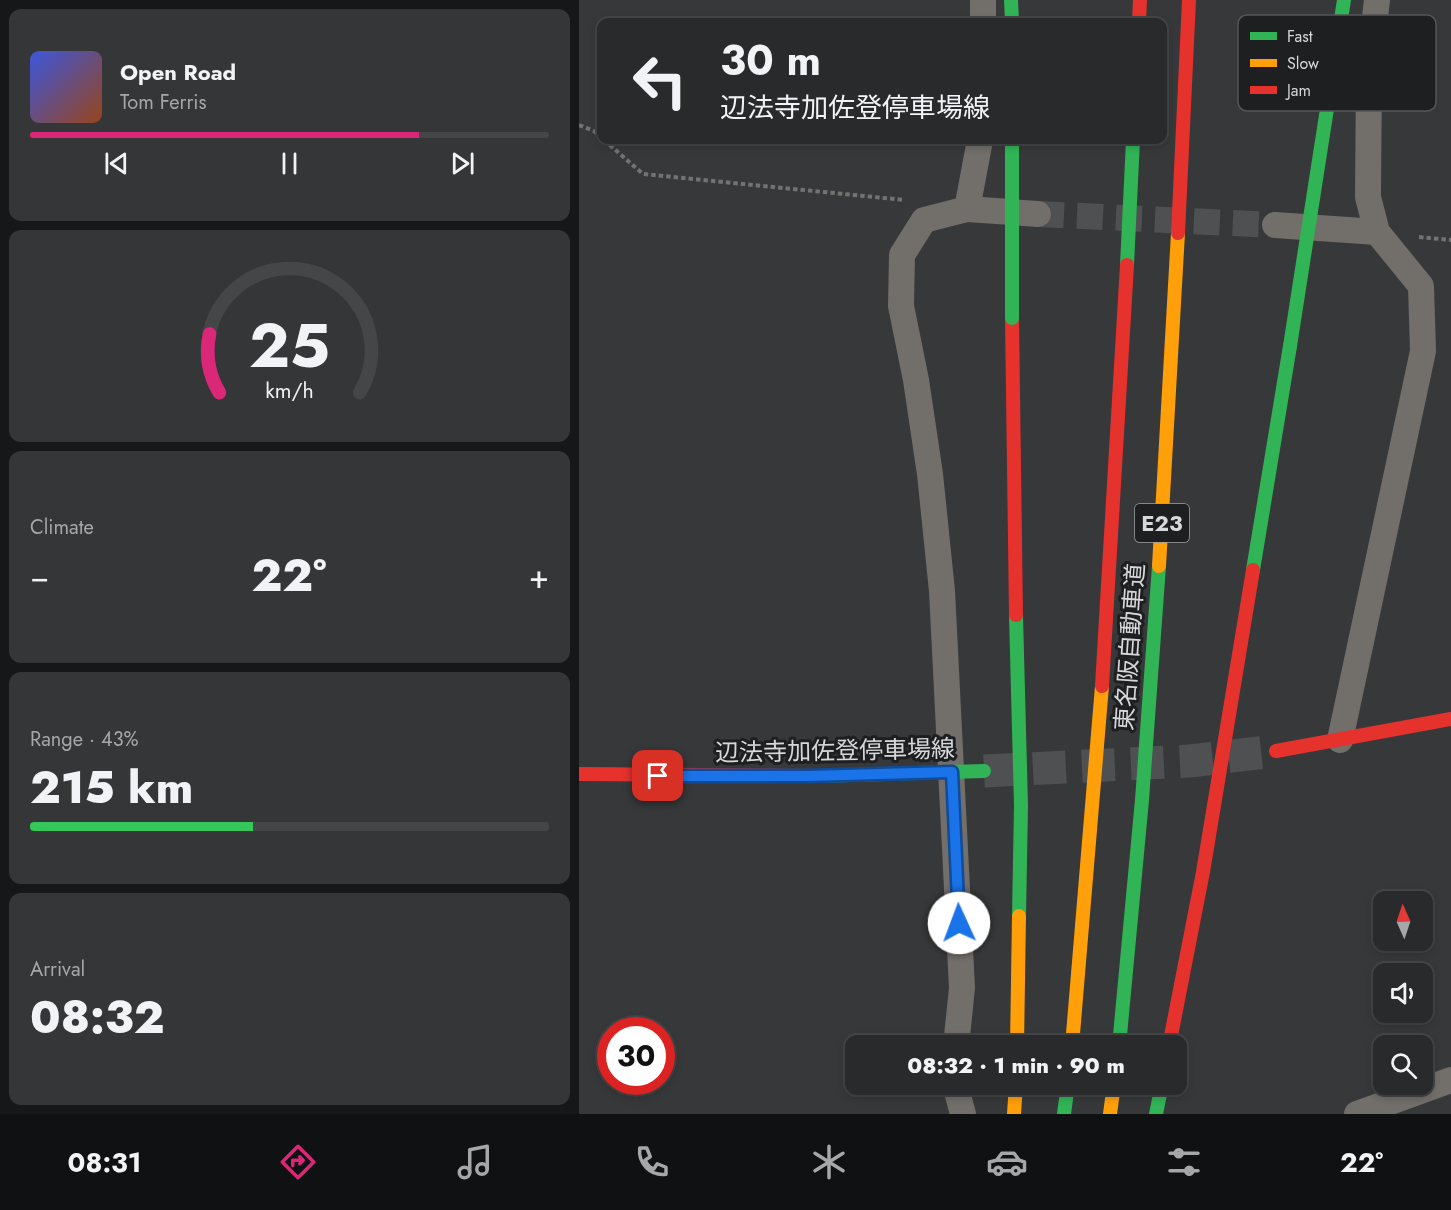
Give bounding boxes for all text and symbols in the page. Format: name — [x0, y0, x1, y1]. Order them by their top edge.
legend — [1238, 15, 1436, 111]
text: Fast — [1287, 25, 1313, 48]
text: 30 m — [720, 30, 821, 91]
icon: left — [621, 42, 699, 120]
text: Slow — [1287, 52, 1319, 75]
text: Open Road — [120, 56, 236, 88]
text: Jam — [1285, 79, 1311, 102]
text: Tom Ferris — [120, 88, 207, 117]
text: 辺法寺加佐登停車場線 — [720, 88, 990, 127]
icon: previous — [100, 147, 133, 180]
icon: pause — [273, 147, 306, 180]
icon: next — [446, 147, 479, 180]
text: 25 — [249, 300, 330, 390]
text: km/h — [265, 375, 314, 406]
road number: E23 — [1135, 504, 1189, 542]
text: Climate — [30, 513, 94, 542]
text: 22° — [252, 543, 327, 608]
text: − — [30, 553, 49, 600]
text: + — [529, 553, 549, 600]
street label: 東名阪自動車道 — [1106, 562, 1153, 732]
text: Range · 43% — [30, 725, 139, 754]
street label: 辺法寺加佐登停車場線 — [715, 731, 955, 770]
pin — [632, 750, 683, 801]
text: 215 km — [30, 755, 193, 820]
icon: arrive — [641, 759, 674, 792]
position arrow — [927, 891, 991, 955]
north arrow — [1373, 891, 1433, 951]
map controls — [1373, 891, 1433, 1095]
text: Arrival — [30, 955, 85, 984]
button: sound — [1373, 963, 1433, 1023]
text: 08:32 — [30, 985, 164, 1050]
speed limit sign: 30 — [597, 1017, 675, 1095]
button: search — [1373, 1035, 1433, 1095]
text: 08:32 · 1 min · 90 m — [907, 1049, 1125, 1081]
icon: directions — [277, 1141, 319, 1183]
icon: music — [454, 1141, 496, 1183]
icon: phone — [631, 1141, 673, 1183]
icon: climate — [808, 1141, 850, 1183]
icon: car — [986, 1141, 1028, 1183]
icon: filters — [1163, 1141, 1205, 1183]
text: 08:31 — [68, 1143, 142, 1182]
text: 22° — [1340, 1143, 1383, 1182]

